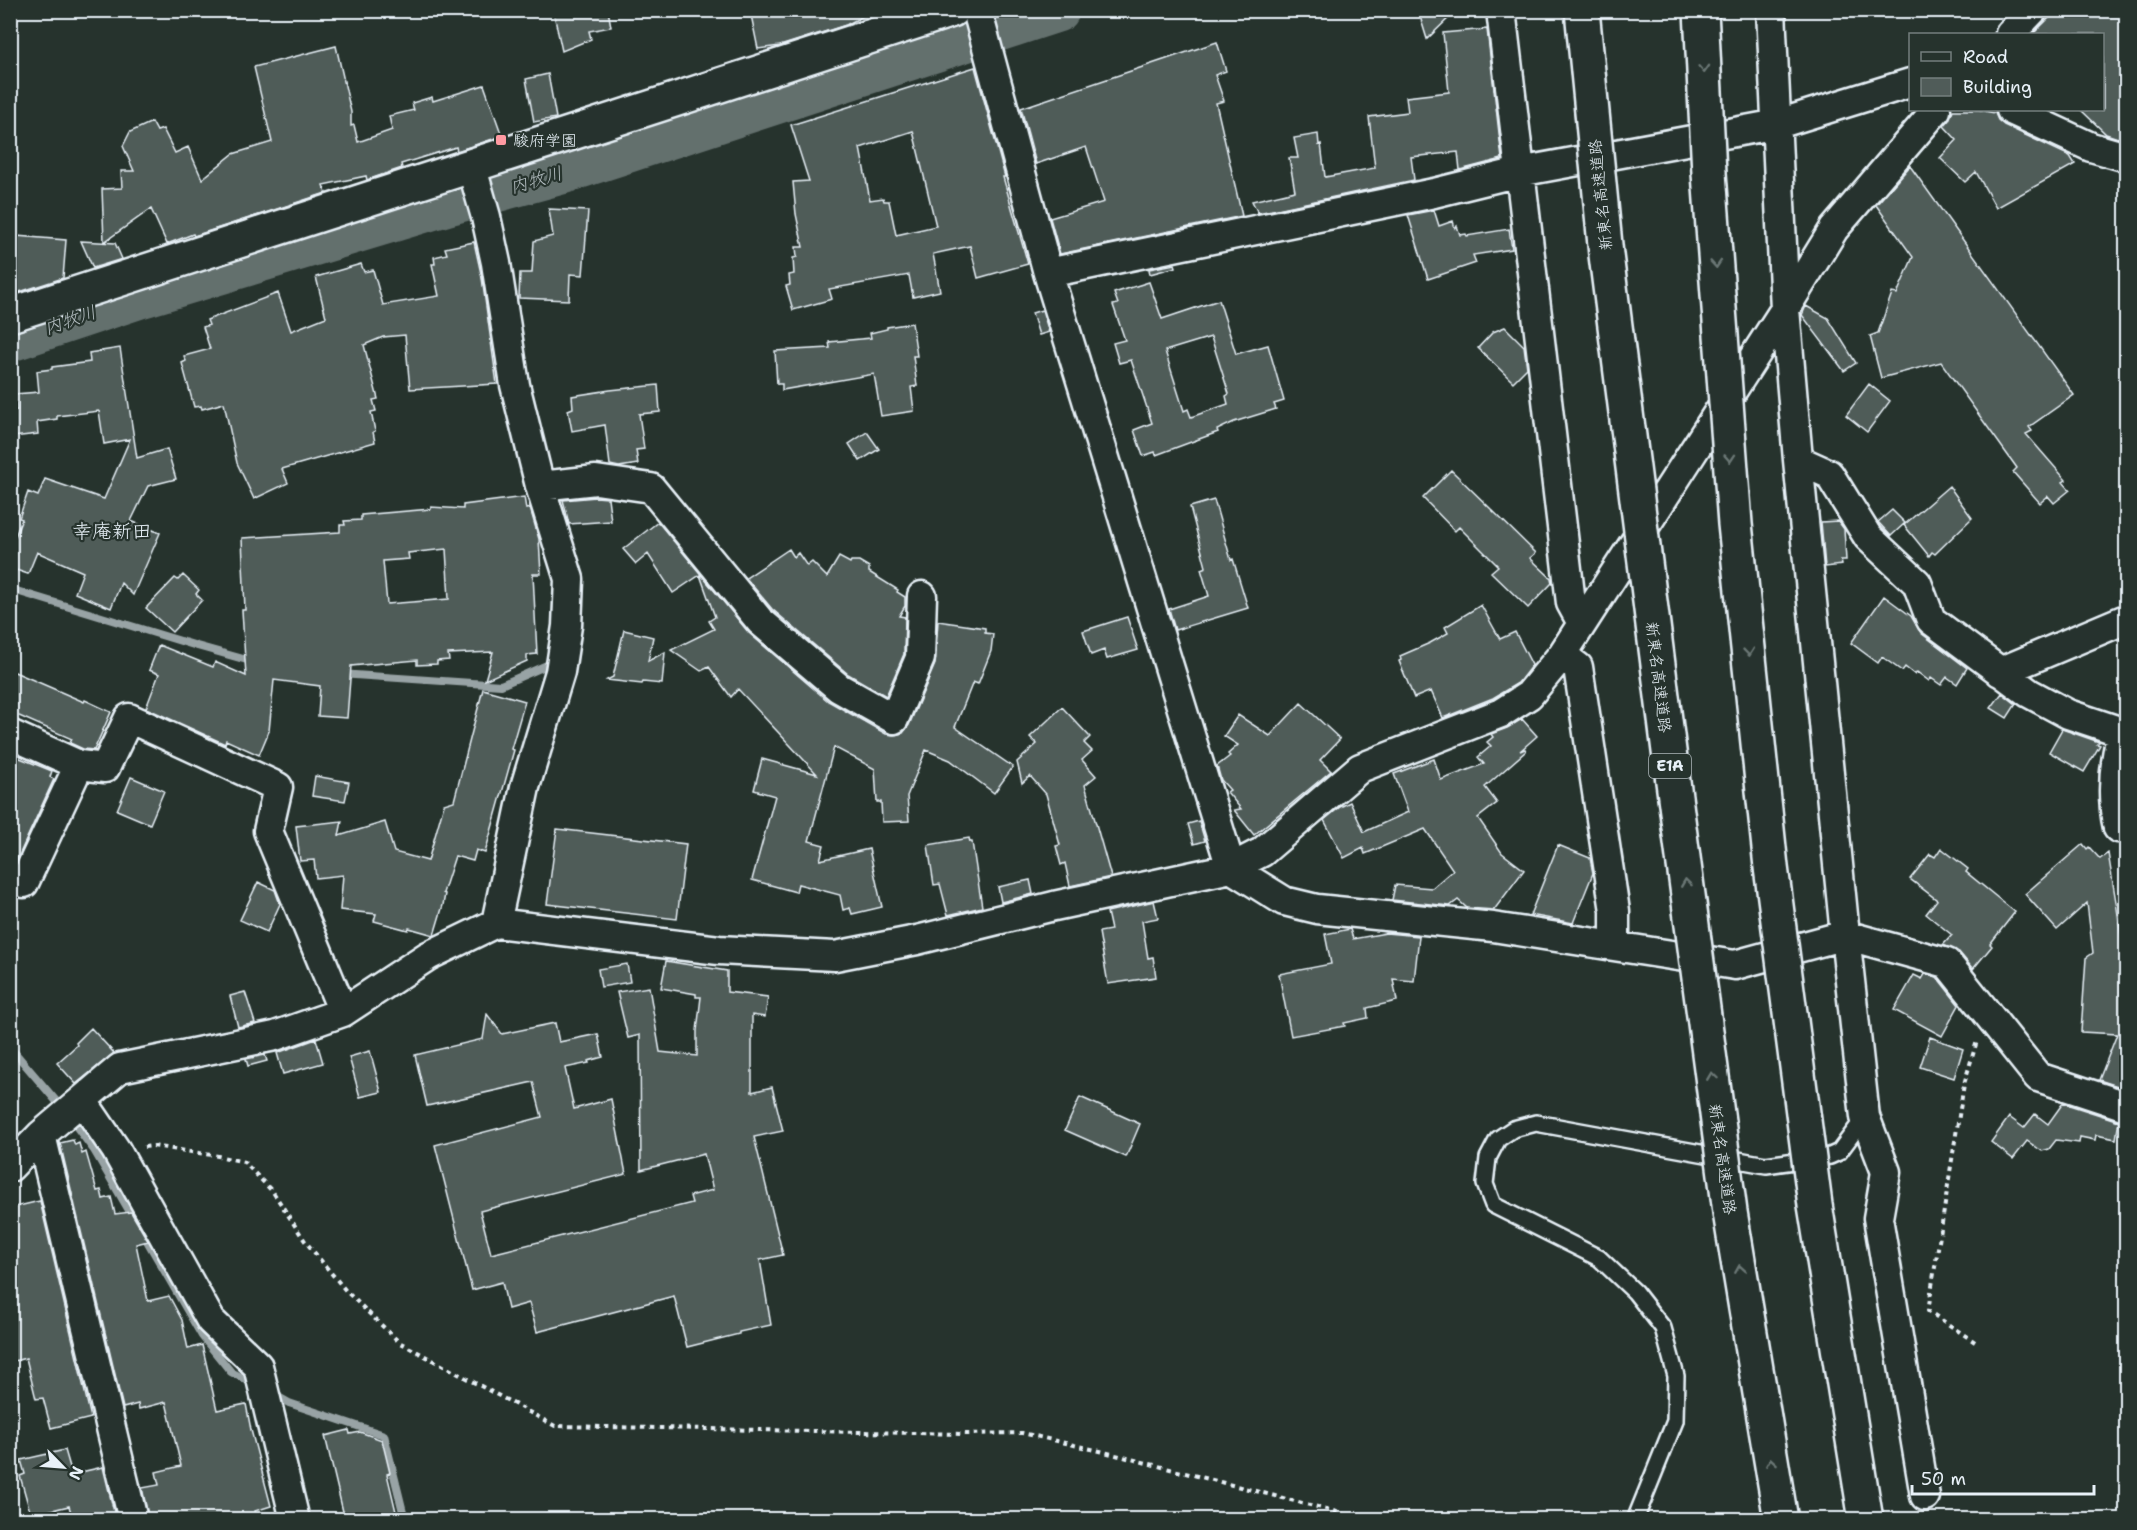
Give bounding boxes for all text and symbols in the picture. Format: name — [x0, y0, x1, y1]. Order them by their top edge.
legend — [1909, 33, 2104, 111]
text: Road — [1963, 45, 2008, 69]
one-way arrow — [1697, 64, 1710, 73]
text: Building — [1963, 75, 2032, 99]
place label: 駿府学園 — [513, 130, 577, 151]
marker: 駿府学園 — [494, 133, 508, 147]
street label: 新東名高速道路 — [1584, 138, 1617, 252]
water label: 内牧川 — [507, 161, 565, 199]
one-way arrow — [1709, 259, 1722, 268]
water label: 内牧川 — [41, 300, 99, 340]
one-way arrow — [1723, 453, 1736, 463]
district label: 幸庵新田 — [72, 518, 152, 544]
street label: 新東名高速道路 — [1641, 620, 1676, 734]
one-way arrow — [1742, 648, 1754, 657]
road number: E1A — [1649, 754, 1691, 778]
one-way arrow — [1681, 878, 1693, 888]
one-way arrow — [1707, 1072, 1719, 1081]
street label: 新東名高速道路 — [1704, 1102, 1741, 1216]
one-way arrow — [1734, 1265, 1746, 1274]
north arrow — [33, 1437, 93, 1497]
one-way arrow — [1765, 1457, 1778, 1467]
scale bar — [1912, 1458, 2094, 1496]
text: N — [64, 1463, 88, 1483]
text: 50 m — [1921, 1467, 1966, 1491]

